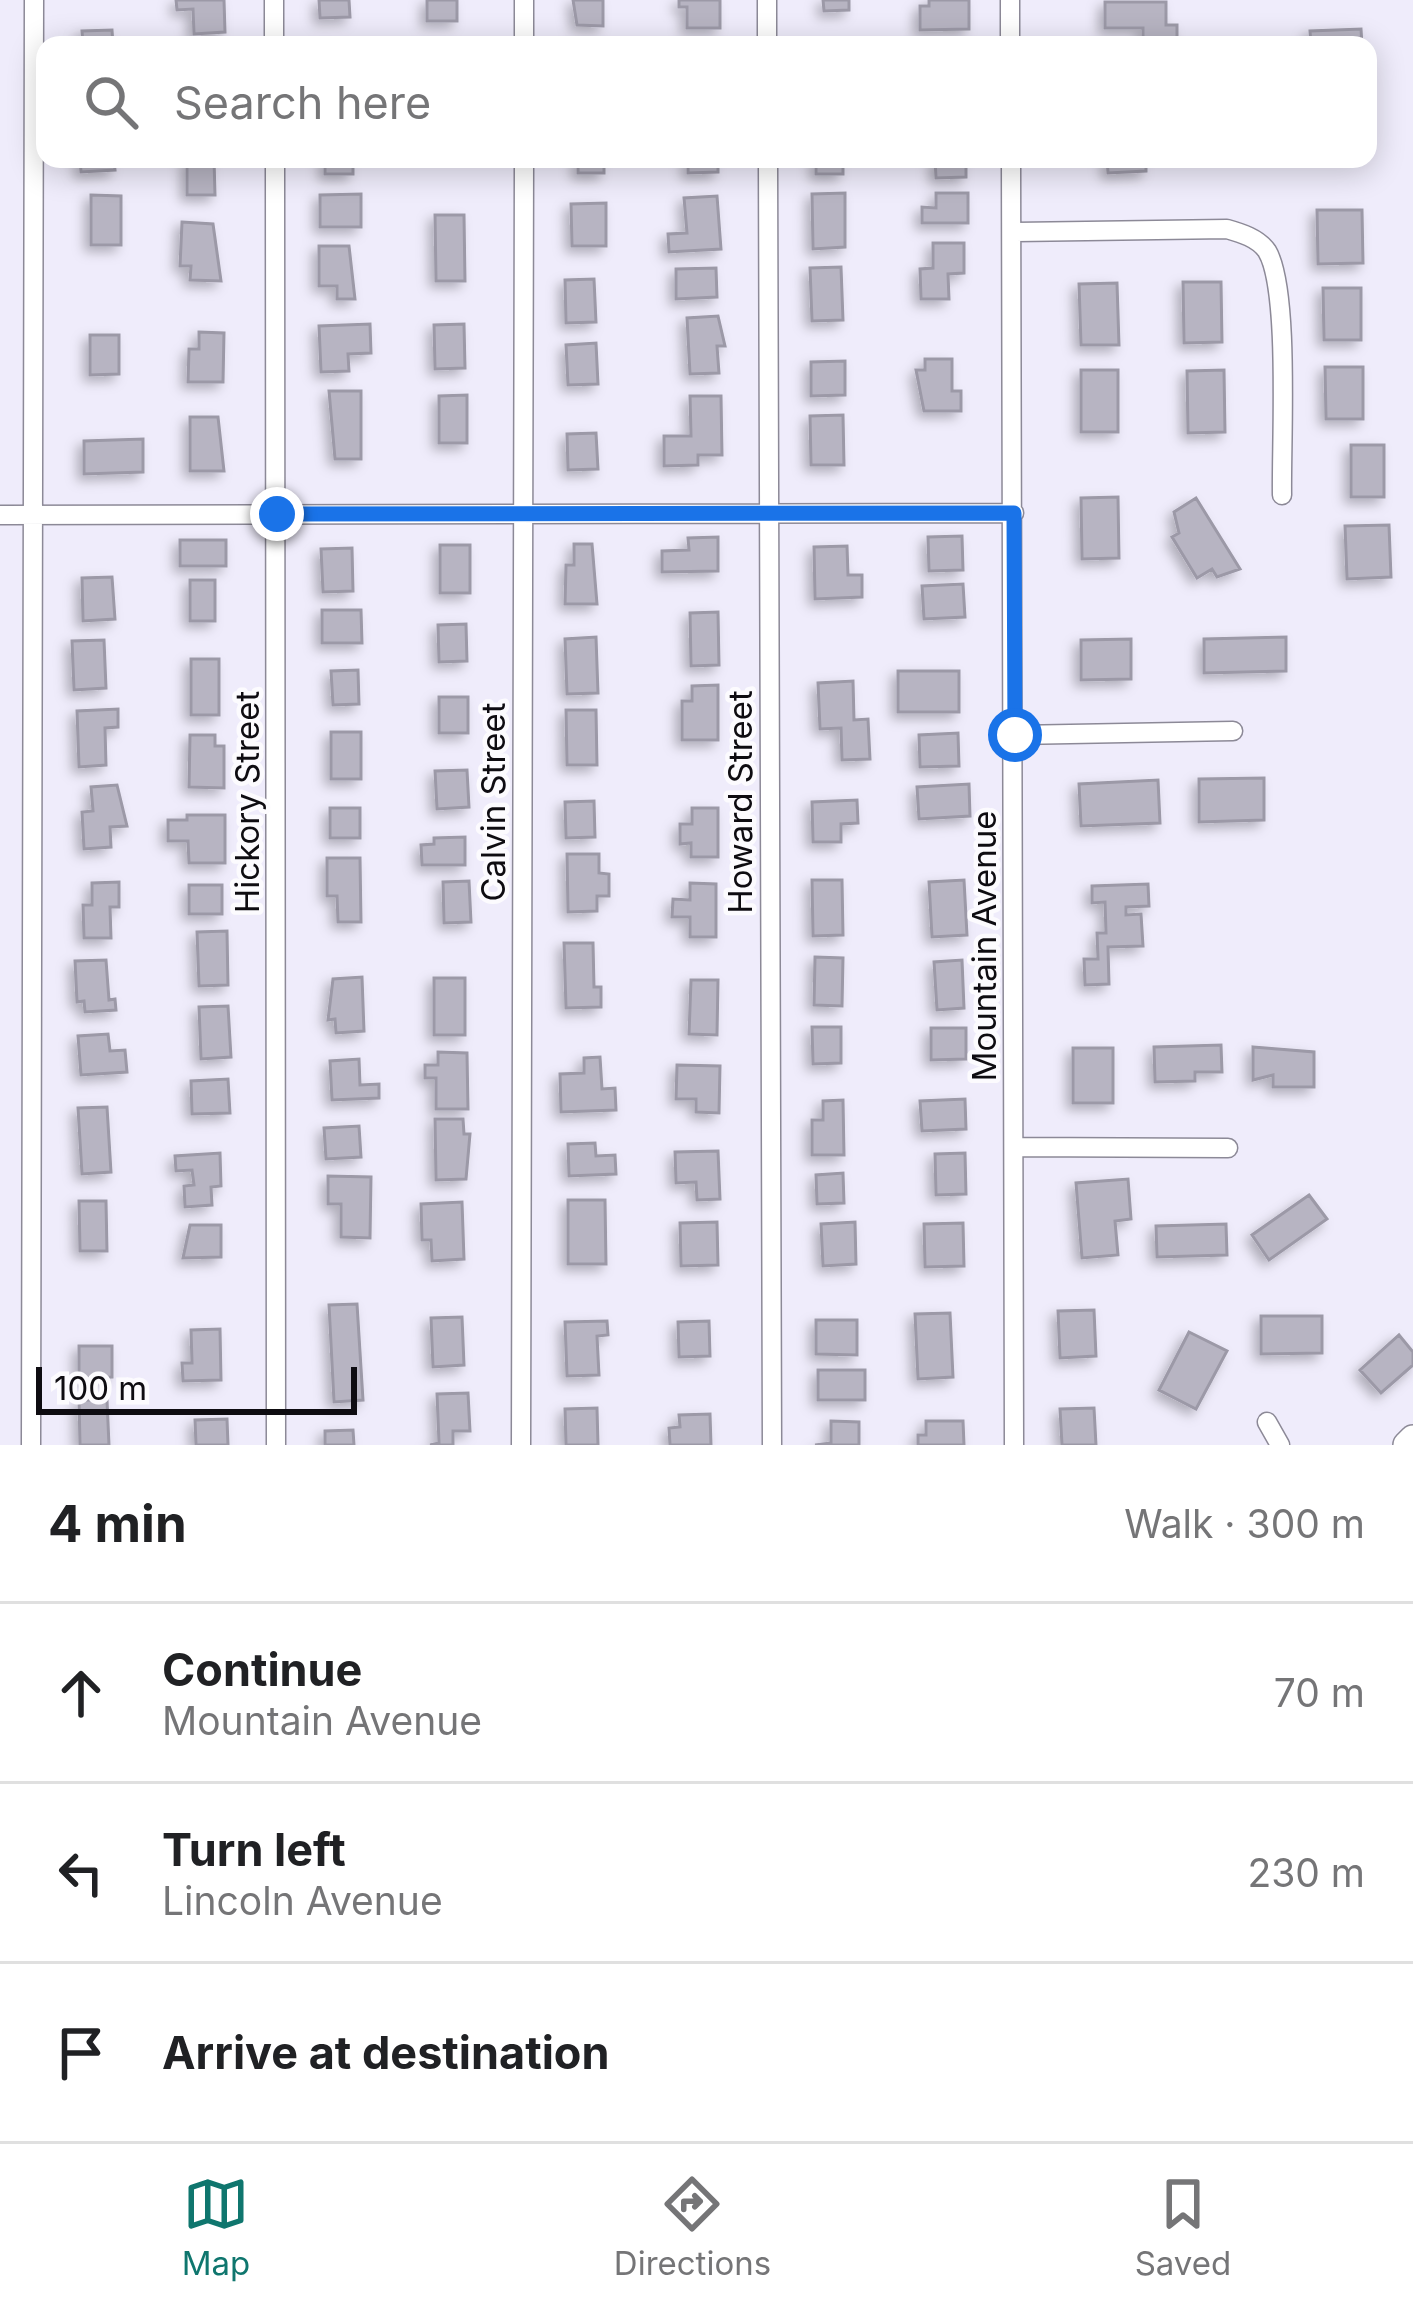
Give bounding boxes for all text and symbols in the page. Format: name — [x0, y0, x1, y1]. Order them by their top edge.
search box — [36, 36, 1377, 168]
icon: search — [78, 69, 144, 135]
text: Search here — [174, 75, 431, 130]
route end — [250, 487, 304, 541]
street label: Howard Street — [720, 690, 760, 914]
street label: Hickory Street — [227, 691, 267, 913]
street label: Calvin Street — [473, 702, 513, 902]
route start — [988, 708, 1042, 762]
street label: Mountain Avenue — [964, 811, 1004, 1081]
scale bar — [36, 1361, 357, 1414]
text: 100 m — [54, 1368, 147, 1408]
text: 4 min — [48, 1493, 187, 1554]
text: Walk · 300 m — [1124, 1500, 1365, 1547]
text: Continue — [162, 1642, 362, 1697]
icon: ahead — [48, 1660, 114, 1726]
text: 70 m — [1274, 1669, 1365, 1716]
text: Mountain Avenue — [162, 1697, 482, 1744]
text: Turn left — [162, 1822, 346, 1877]
icon: left — [48, 1840, 114, 1906]
text: 230 m — [1247, 1849, 1365, 1896]
text: Lincoln Avenue — [162, 1877, 443, 1924]
icon: arrive — [48, 2020, 114, 2086]
text: Arrive at destination — [162, 2025, 609, 2080]
tab: Map — [182, 2171, 250, 2283]
tab: Directions — [614, 2171, 771, 2283]
tab: Saved — [1135, 2171, 1231, 2283]

